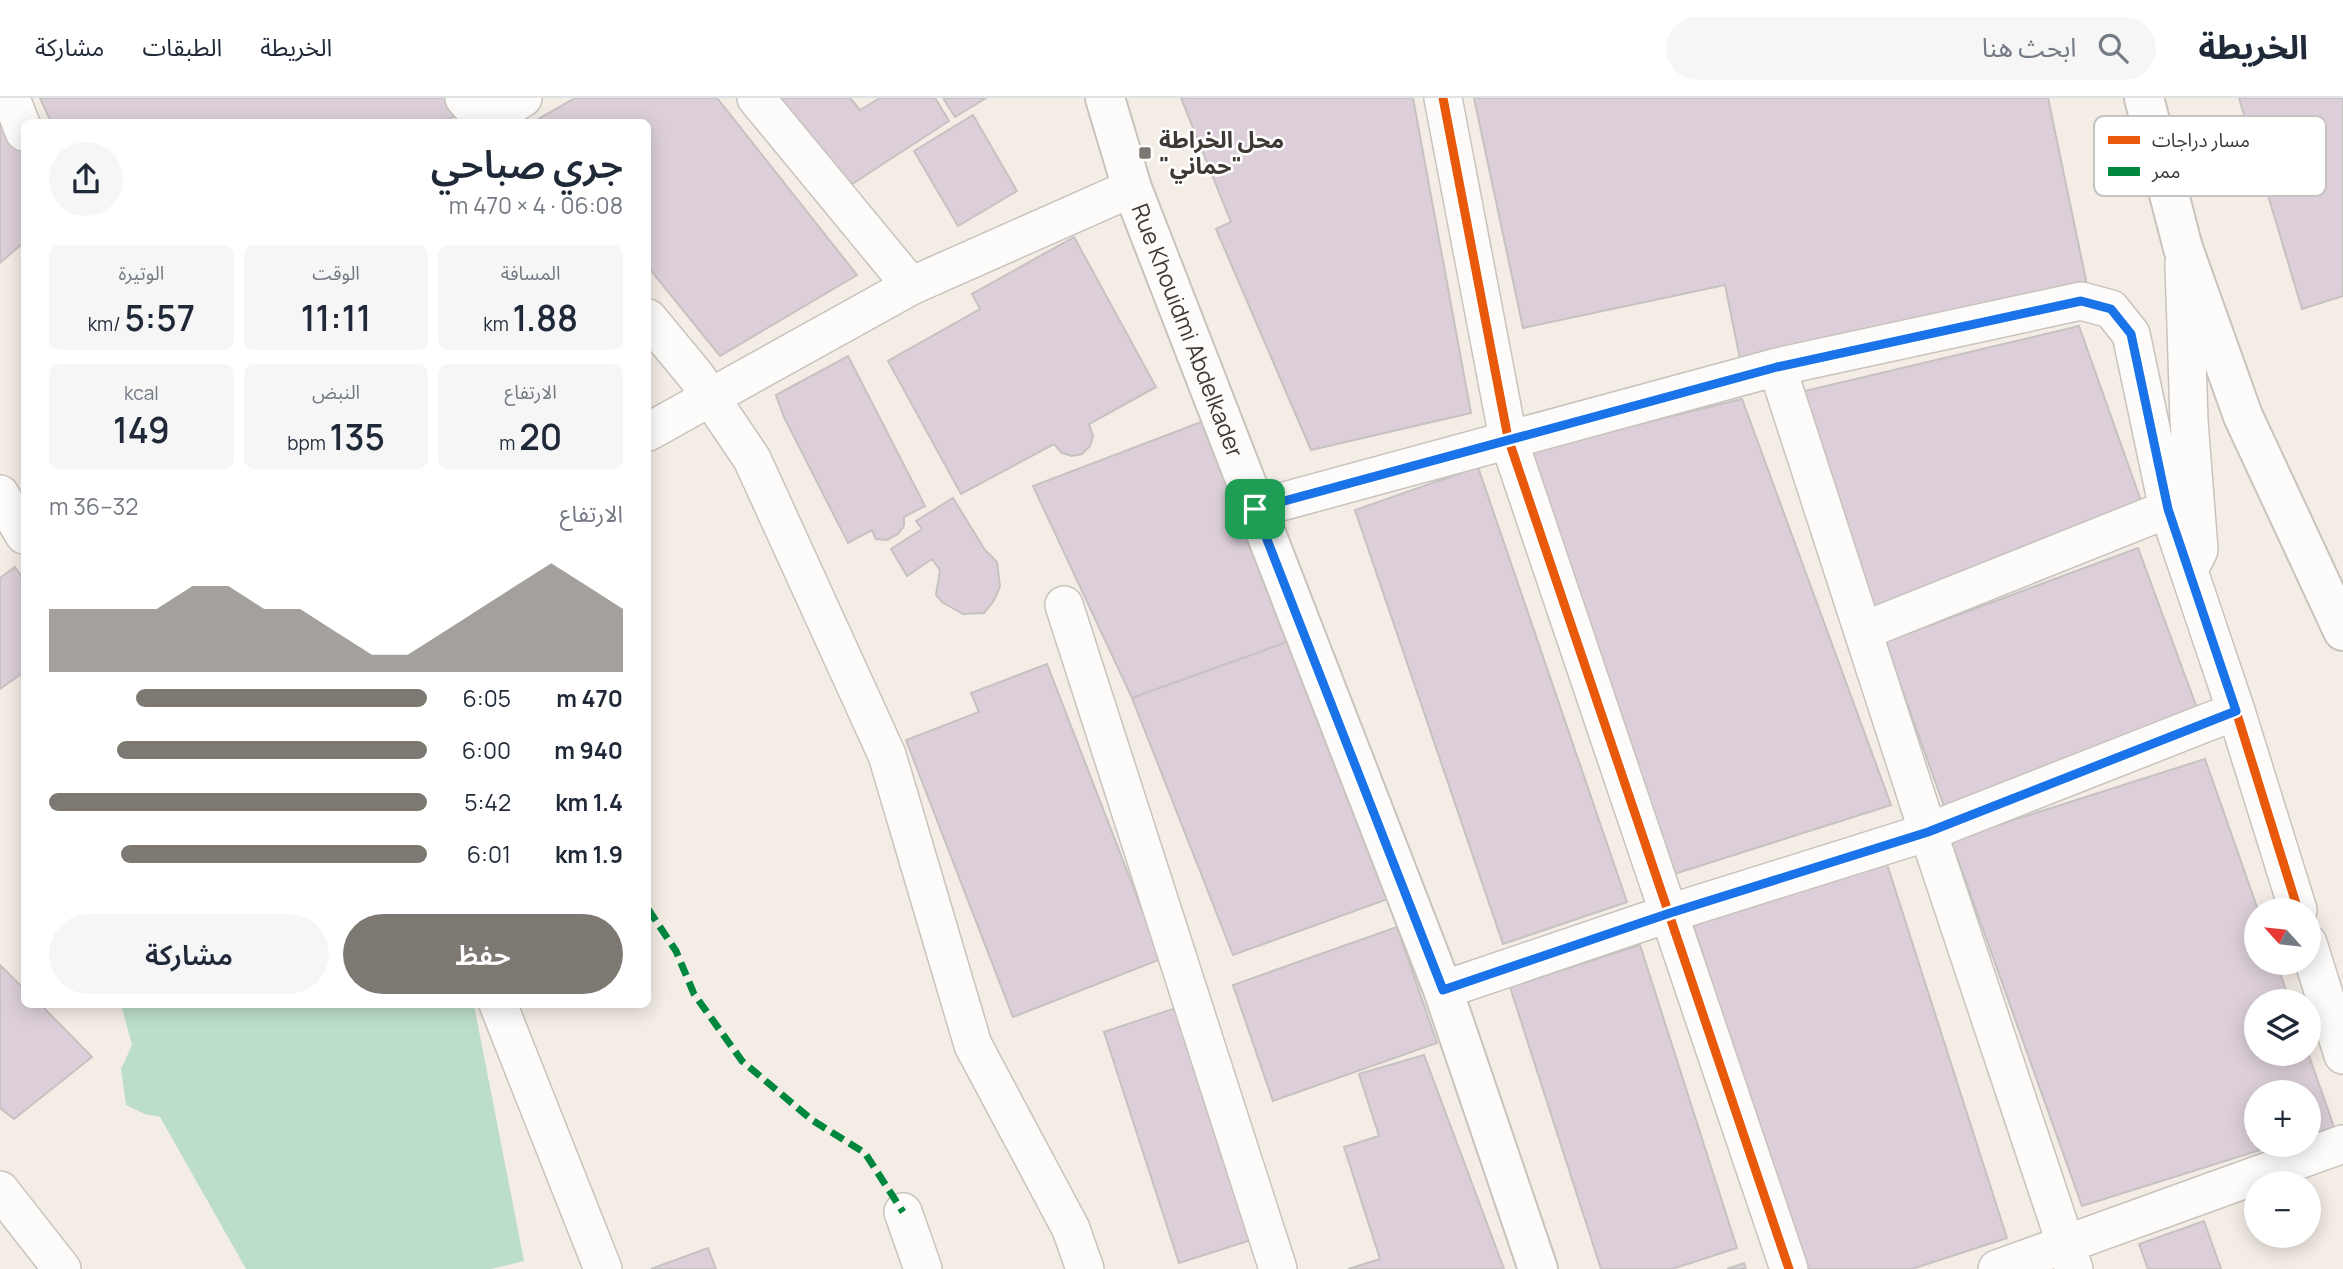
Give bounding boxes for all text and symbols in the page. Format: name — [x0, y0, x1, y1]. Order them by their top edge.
search box — [1666, 17, 2156, 80]
text: الخريطة — [2198, 24, 2308, 69]
text: ابحث هنا — [1982, 29, 2076, 65]
icon: search — [2094, 29, 2132, 67]
text: مشاركة — [35, 30, 104, 63]
text: الطبقات — [142, 30, 222, 63]
text: الخريطة — [260, 30, 332, 63]
legend — [2094, 116, 2326, 196]
place label: محل الخراطة "حماني" — [1159, 123, 1284, 184]
text: مسار دراجات — [2152, 127, 2250, 153]
text: جري صباحي — [431, 137, 623, 189]
button: share — [49, 142, 123, 216]
marker: محل الخراطة "حماني" — [1137, 145, 1153, 161]
text: ممر — [2151, 158, 2180, 184]
text: 06:08 · 4 × 470 m — [449, 189, 623, 221]
street label: Rue Khouidmi Abdelkader — [1125, 199, 1252, 462]
text: الوتيرة — [119, 260, 164, 286]
text: الوقت — [312, 260, 360, 286]
text: المسافة — [501, 260, 561, 286]
text: 5:57 — [124, 294, 195, 342]
text: 11:11 — [301, 294, 371, 342]
text: 1.88 — [513, 294, 578, 342]
text: /km — [88, 311, 124, 337]
text: km — [483, 311, 513, 337]
text: النبض — [312, 379, 360, 405]
text: الارتفاع — [505, 379, 557, 405]
text: kcal — [124, 380, 159, 406]
text: 149 — [113, 406, 170, 454]
text: 135 — [330, 413, 385, 461]
text: 20 — [519, 413, 562, 461]
text: bpm — [287, 430, 330, 456]
text: m — [499, 430, 519, 456]
pin — [1225, 479, 1285, 539]
text: 32–36 m — [49, 490, 138, 522]
icon: arrive — [1236, 490, 1274, 528]
text: الارتفاع — [560, 497, 623, 529]
text: 6:05 — [463, 682, 511, 714]
text: 470 m — [556, 682, 623, 714]
text: 6:00 — [462, 734, 511, 766]
text: 940 m — [554, 734, 623, 766]
text: 5:42 — [464, 786, 511, 818]
text: 1.4 km — [555, 786, 623, 818]
text: 6:01 — [467, 838, 511, 870]
text: 1.9 km — [555, 838, 623, 870]
north arrow — [2244, 898, 2320, 975]
map controls — [2244, 898, 2321, 1248]
button: مشاركة — [49, 914, 329, 994]
button: حفظ — [343, 914, 623, 994]
button: layers — [2244, 989, 2321, 1066]
button: + — [2244, 1080, 2321, 1157]
button: − — [2244, 1171, 2321, 1248]

